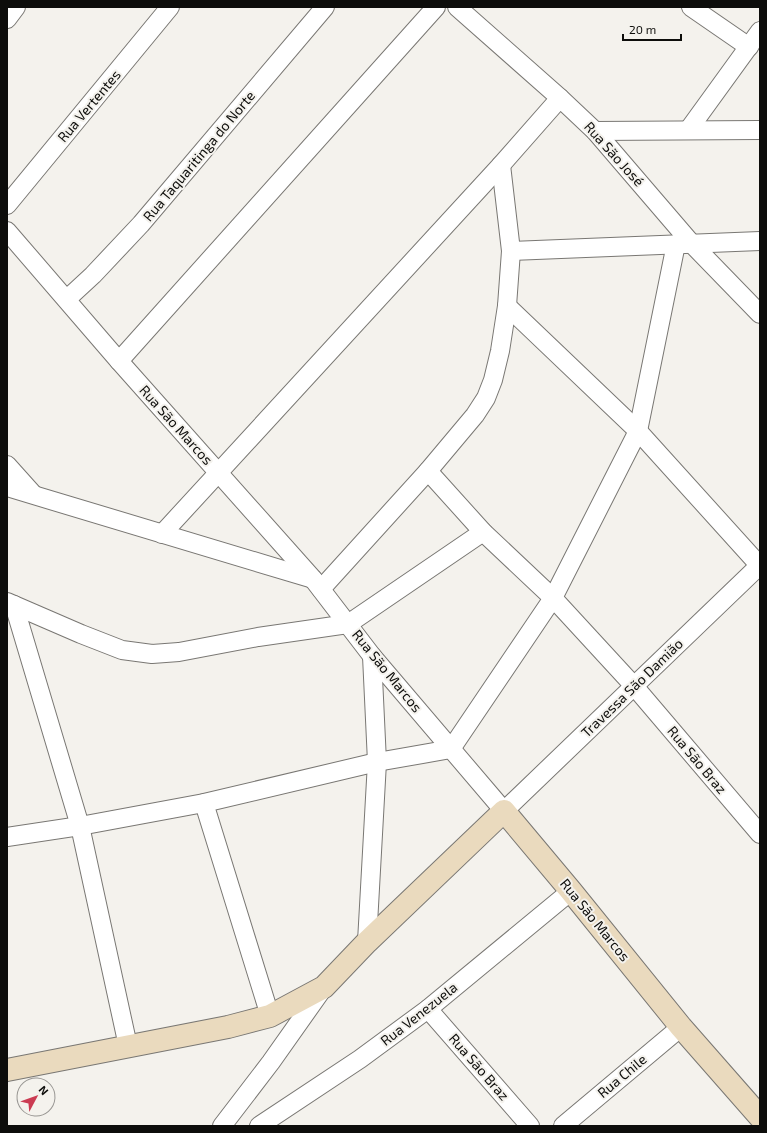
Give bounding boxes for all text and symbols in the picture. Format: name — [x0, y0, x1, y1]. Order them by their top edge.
scale bar — [623, 16, 681, 42]
text: 20 m — [629, 22, 656, 36]
street label: Rua Vertentes — [53, 66, 124, 145]
street label: Rua Taquaritinga do Norte — [139, 87, 258, 224]
street label: Rua São José — [581, 118, 648, 189]
street label: Rua São Marcos — [136, 381, 217, 468]
street label: Rua São Marcos — [349, 626, 426, 715]
street label: Travessa São Damião — [577, 635, 686, 741]
street label: Rua São Braz — [664, 722, 731, 797]
street label: Rua São Marcos — [557, 875, 634, 964]
street label: Rua Venezuela — [377, 978, 460, 1049]
street label: Rua São Braz — [446, 1030, 513, 1104]
street label: Rua Chile — [594, 1050, 650, 1101]
north arrow — [16, 1077, 56, 1117]
text: N — [36, 1083, 51, 1097]

